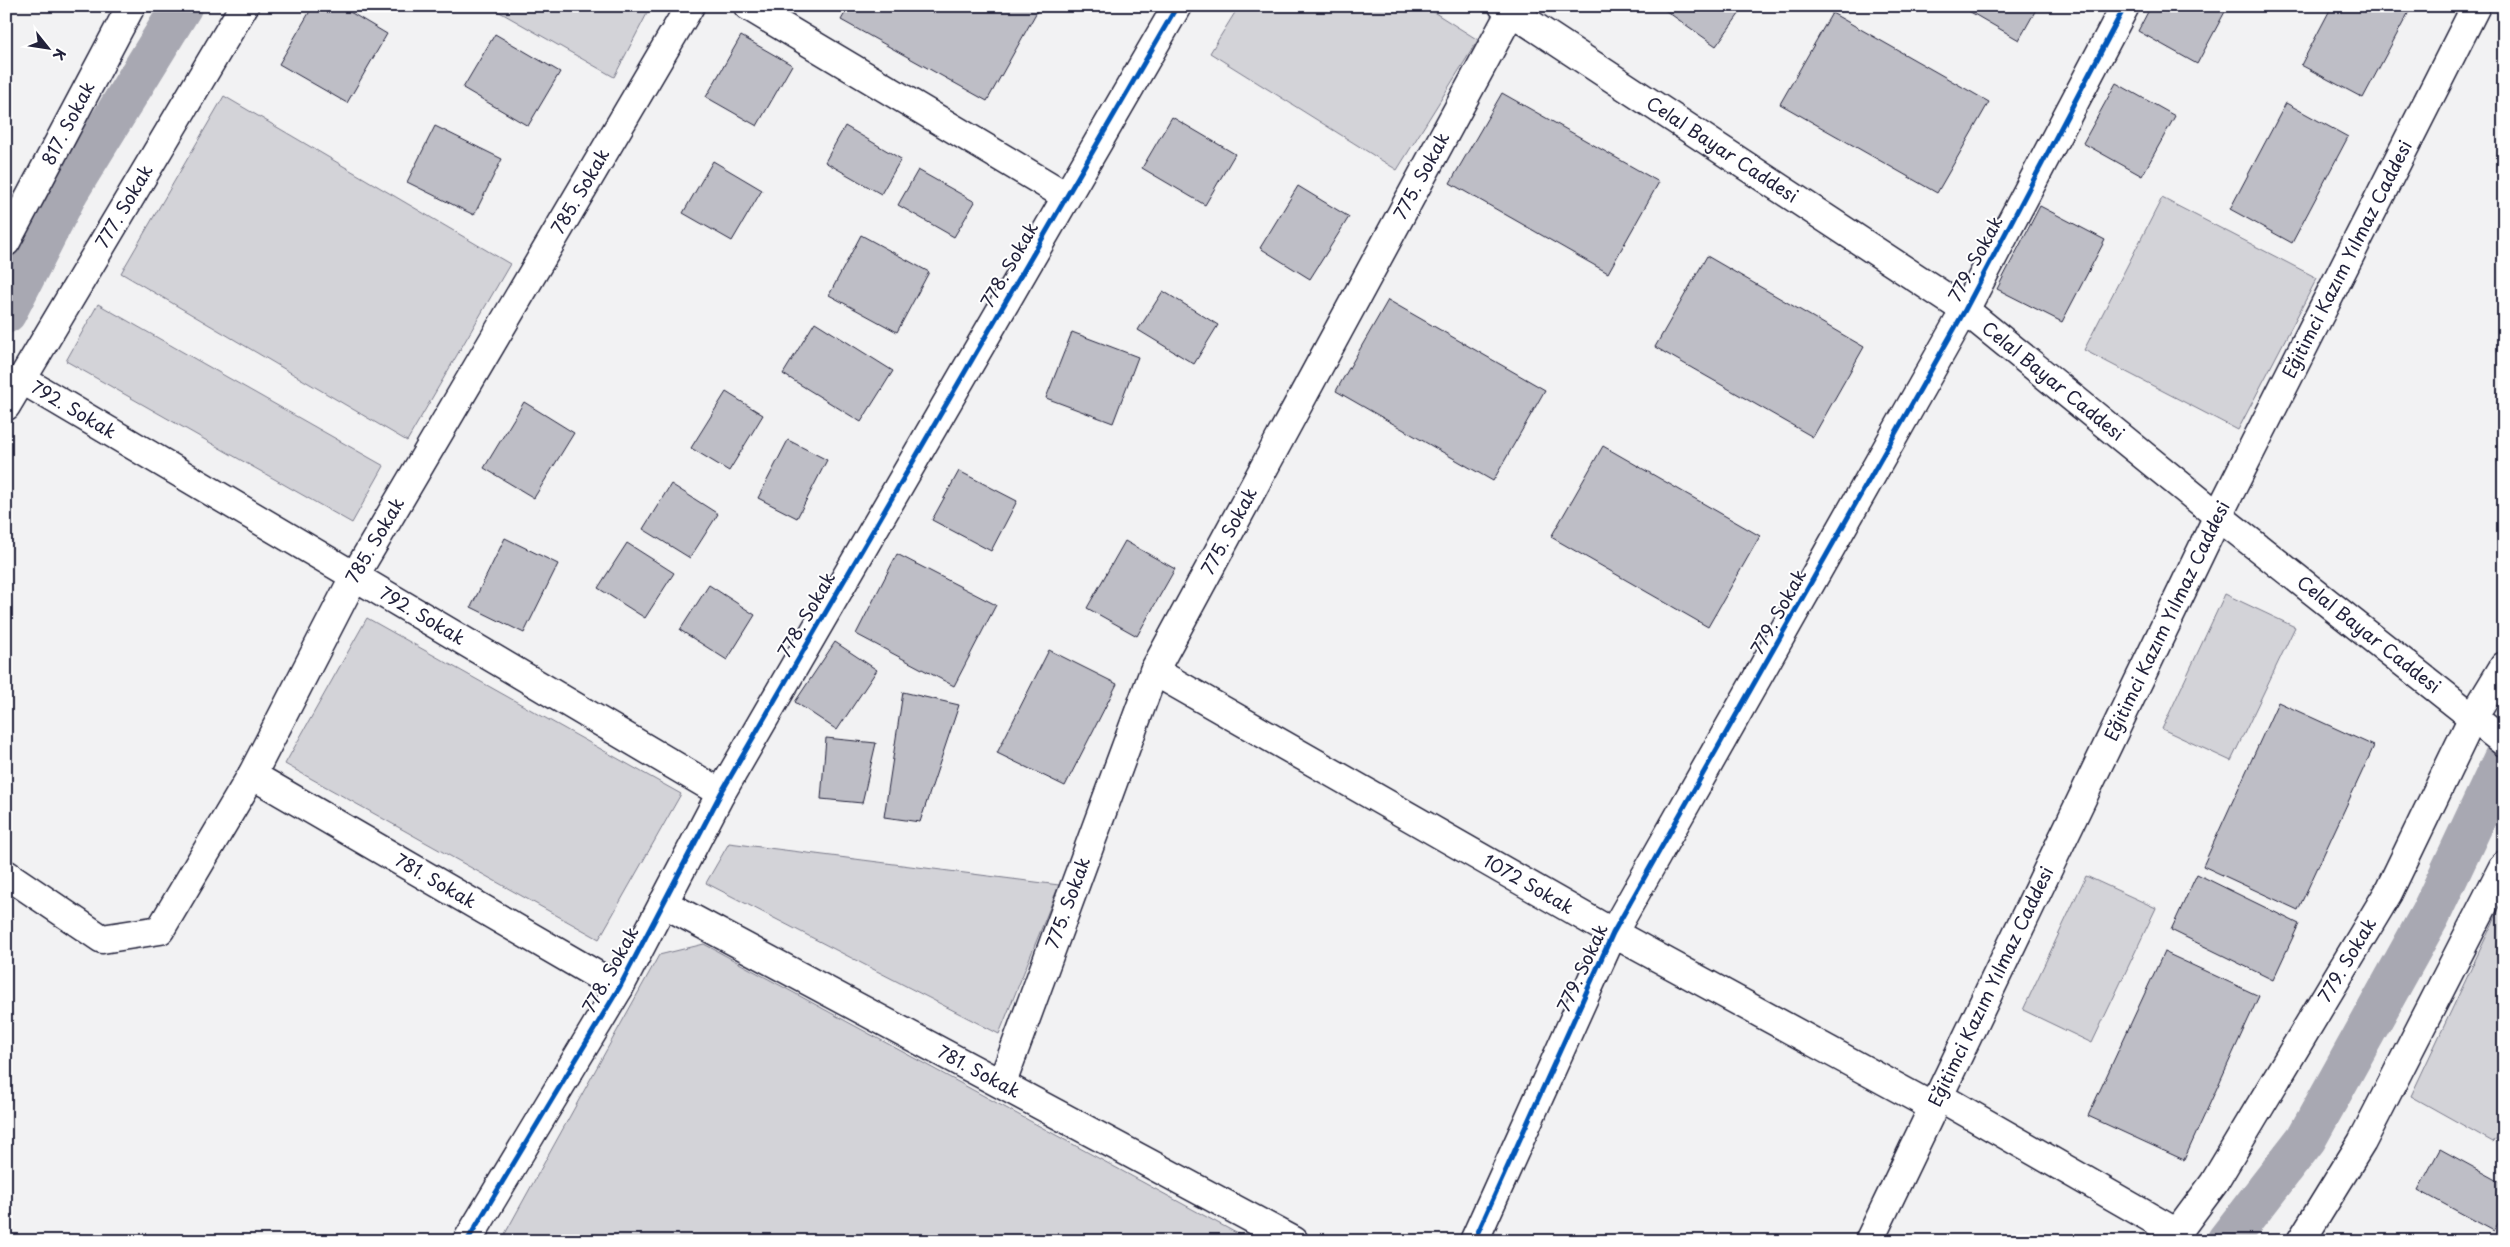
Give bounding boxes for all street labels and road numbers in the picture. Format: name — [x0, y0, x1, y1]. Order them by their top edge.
street label: 817. Sokak — [34, 76, 101, 170]
street label: Celal Bayar Caddesi — [1642, 89, 1804, 209]
street label: 775. Sokak — [1386, 127, 1455, 224]
street label: Eğitimci Kazım Yılmaz Caddesi — [2275, 135, 2418, 383]
street label: 785. Sokak — [544, 143, 616, 239]
street label: 777. Sokak — [88, 159, 159, 253]
street label: 779. Sokak — [1941, 210, 2009, 306]
street label: 778. Sokak — [973, 216, 1044, 312]
street label: Celal Bayar Caddesi — [1977, 314, 2130, 446]
street label: 792. Sokak — [26, 373, 122, 445]
street label: 775. Sokak — [1194, 482, 1263, 579]
street label: 785. Sokak — [338, 492, 410, 587]
street label: Eğitimci Kazım Yılmaz Caddesi — [2097, 496, 2236, 745]
street label: 779. Sokak — [1743, 564, 1812, 659]
street label: 778. Sokak — [770, 566, 841, 662]
street label: Celal Bayar Caddesi — [2292, 568, 2447, 699]
street label: 792. Sokak — [375, 579, 471, 651]
street label: 781. Sokak — [390, 846, 482, 914]
street label: 1072 Sokak — [1479, 847, 1579, 920]
street label: 775. Sokak — [1038, 853, 1096, 952]
street label: Eğitimci Kazım Yılmaz Caddesi — [1921, 862, 2059, 1111]
street label: 779. Sokak — [2311, 912, 2382, 1007]
street label: 779. Sokak — [1550, 919, 1614, 1016]
street label: 778. Sokak — [575, 921, 645, 1017]
street label: 781. Sokak — [933, 1037, 1026, 1104]

